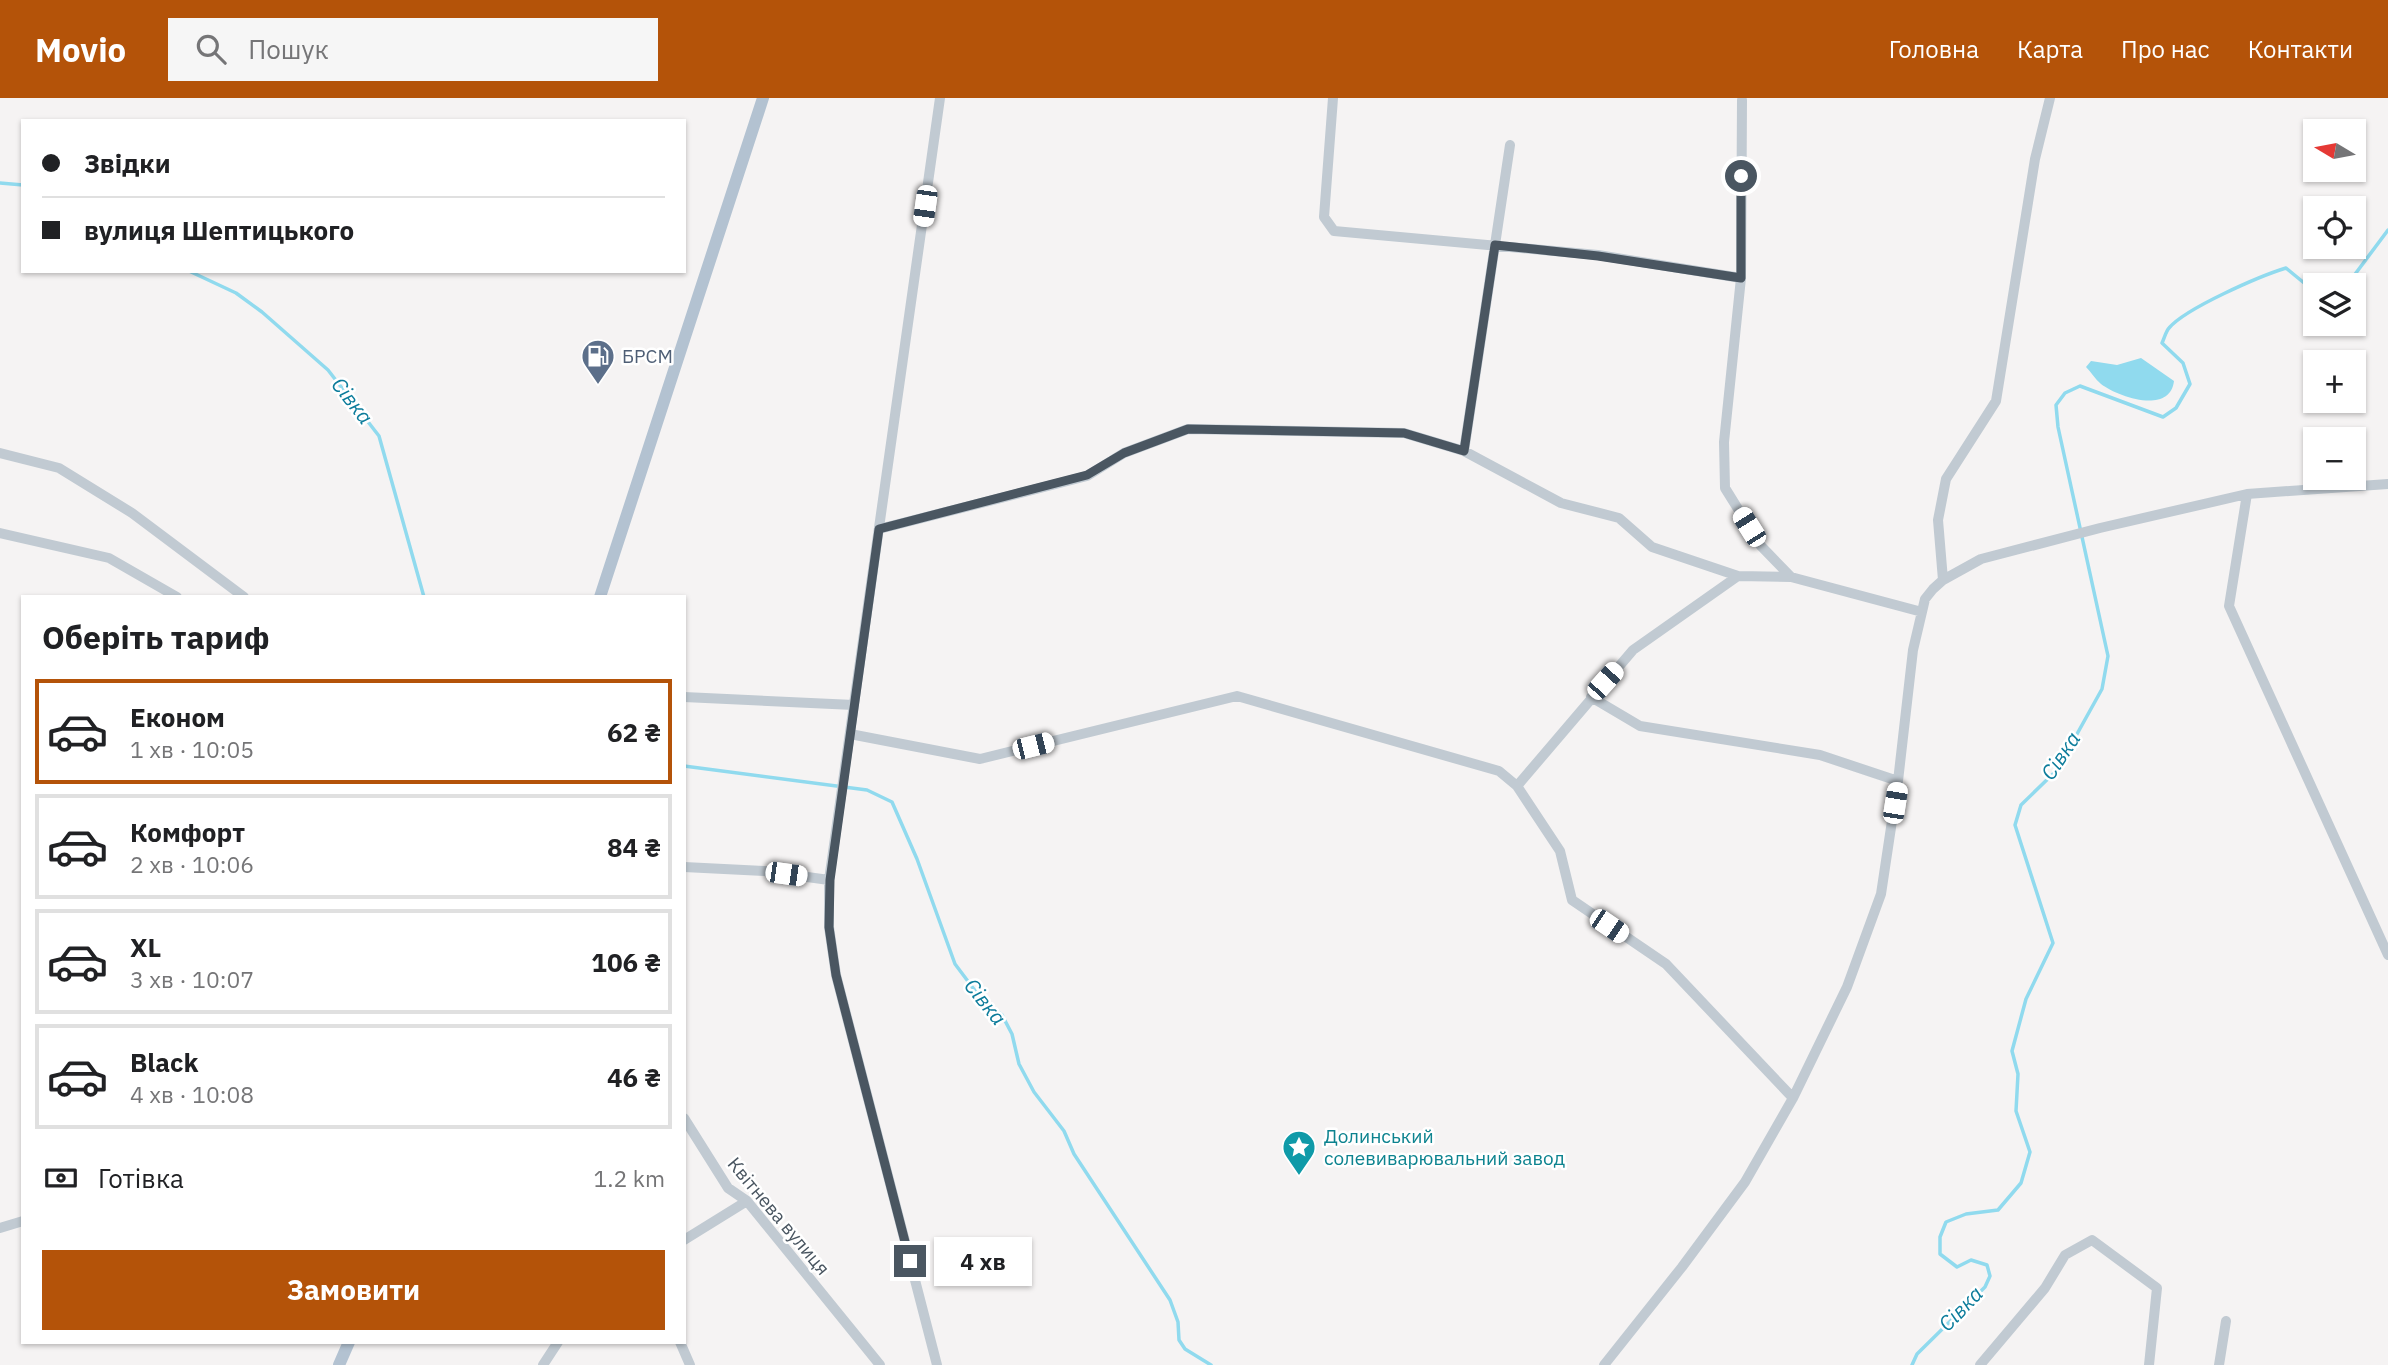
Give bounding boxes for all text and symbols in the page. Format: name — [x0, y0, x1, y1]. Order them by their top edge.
search box — [168, 18, 658, 81]
text: Movio — [35, 28, 126, 71]
icon: search — [192, 30, 230, 68]
text: Пошук — [248, 32, 329, 66]
text: Головна — [1889, 33, 1979, 65]
text: Карта — [2017, 33, 2083, 65]
text: Про нас — [2121, 33, 2210, 65]
text: Контакти — [2248, 33, 2353, 65]
north arrow — [2303, 119, 2366, 182]
map controls — [2303, 119, 2366, 490]
text: Звідки — [84, 146, 171, 180]
route start — [1725, 160, 1757, 192]
car — [912, 184, 939, 228]
button: locate — [2303, 196, 2366, 259]
text: вулиця Шептицького — [84, 213, 354, 247]
button: layers — [2303, 273, 2366, 336]
fuel station icon: БРСМ — [579, 337, 617, 386]
place label: БРСМ — [622, 344, 673, 368]
button: + — [2303, 350, 2366, 413]
water label: Сівка — [326, 371, 380, 430]
button: − — [2303, 427, 2366, 490]
car — [1729, 504, 1770, 550]
text: Оберіть тариф — [42, 616, 269, 658]
car — [1584, 658, 1627, 704]
icon: car — [46, 700, 109, 763]
text: Економ — [130, 700, 225, 734]
text: 62 ₴ — [607, 715, 661, 749]
water label: Сівка — [2034, 726, 2086, 785]
car — [1011, 731, 1056, 761]
text: 1 хв · 10:05 — [130, 734, 254, 764]
car — [1882, 781, 1909, 825]
icon: car — [46, 815, 109, 878]
text: Комфорт — [130, 815, 245, 849]
text: 84 ₴ — [607, 830, 661, 864]
text: 2 хв · 10:06 — [130, 849, 254, 879]
car — [764, 861, 809, 887]
car — [1586, 906, 1633, 946]
icon: car — [46, 930, 109, 993]
text: XL — [130, 930, 161, 964]
text: 106 ₴ — [591, 945, 661, 979]
text: 3 хв · 10:07 — [130, 964, 254, 994]
water label: Сівка — [958, 972, 1013, 1031]
icon: car — [46, 1045, 109, 1108]
text: Black — [130, 1045, 198, 1079]
text: 46 ₴ — [607, 1060, 661, 1094]
text: 4 хв · 10:08 — [130, 1079, 254, 1109]
place label: Долинський солевиварювальний завод — [1324, 1124, 1565, 1170]
place icon: Долинський солевиварювальний завод — [1280, 1128, 1318, 1177]
street label: Квітнева вулиця — [723, 1152, 835, 1280]
icon: cash — [42, 1159, 80, 1197]
text: Готівка — [98, 1161, 184, 1195]
text: 1.2 km — [594, 1163, 665, 1193]
callout: 4 хв — [934, 1236, 1032, 1286]
route end — [894, 1245, 926, 1277]
text: 4 хв — [960, 1246, 1006, 1276]
button: Замовити — [42, 1250, 665, 1330]
water label: Сівка — [1932, 1280, 1989, 1337]

